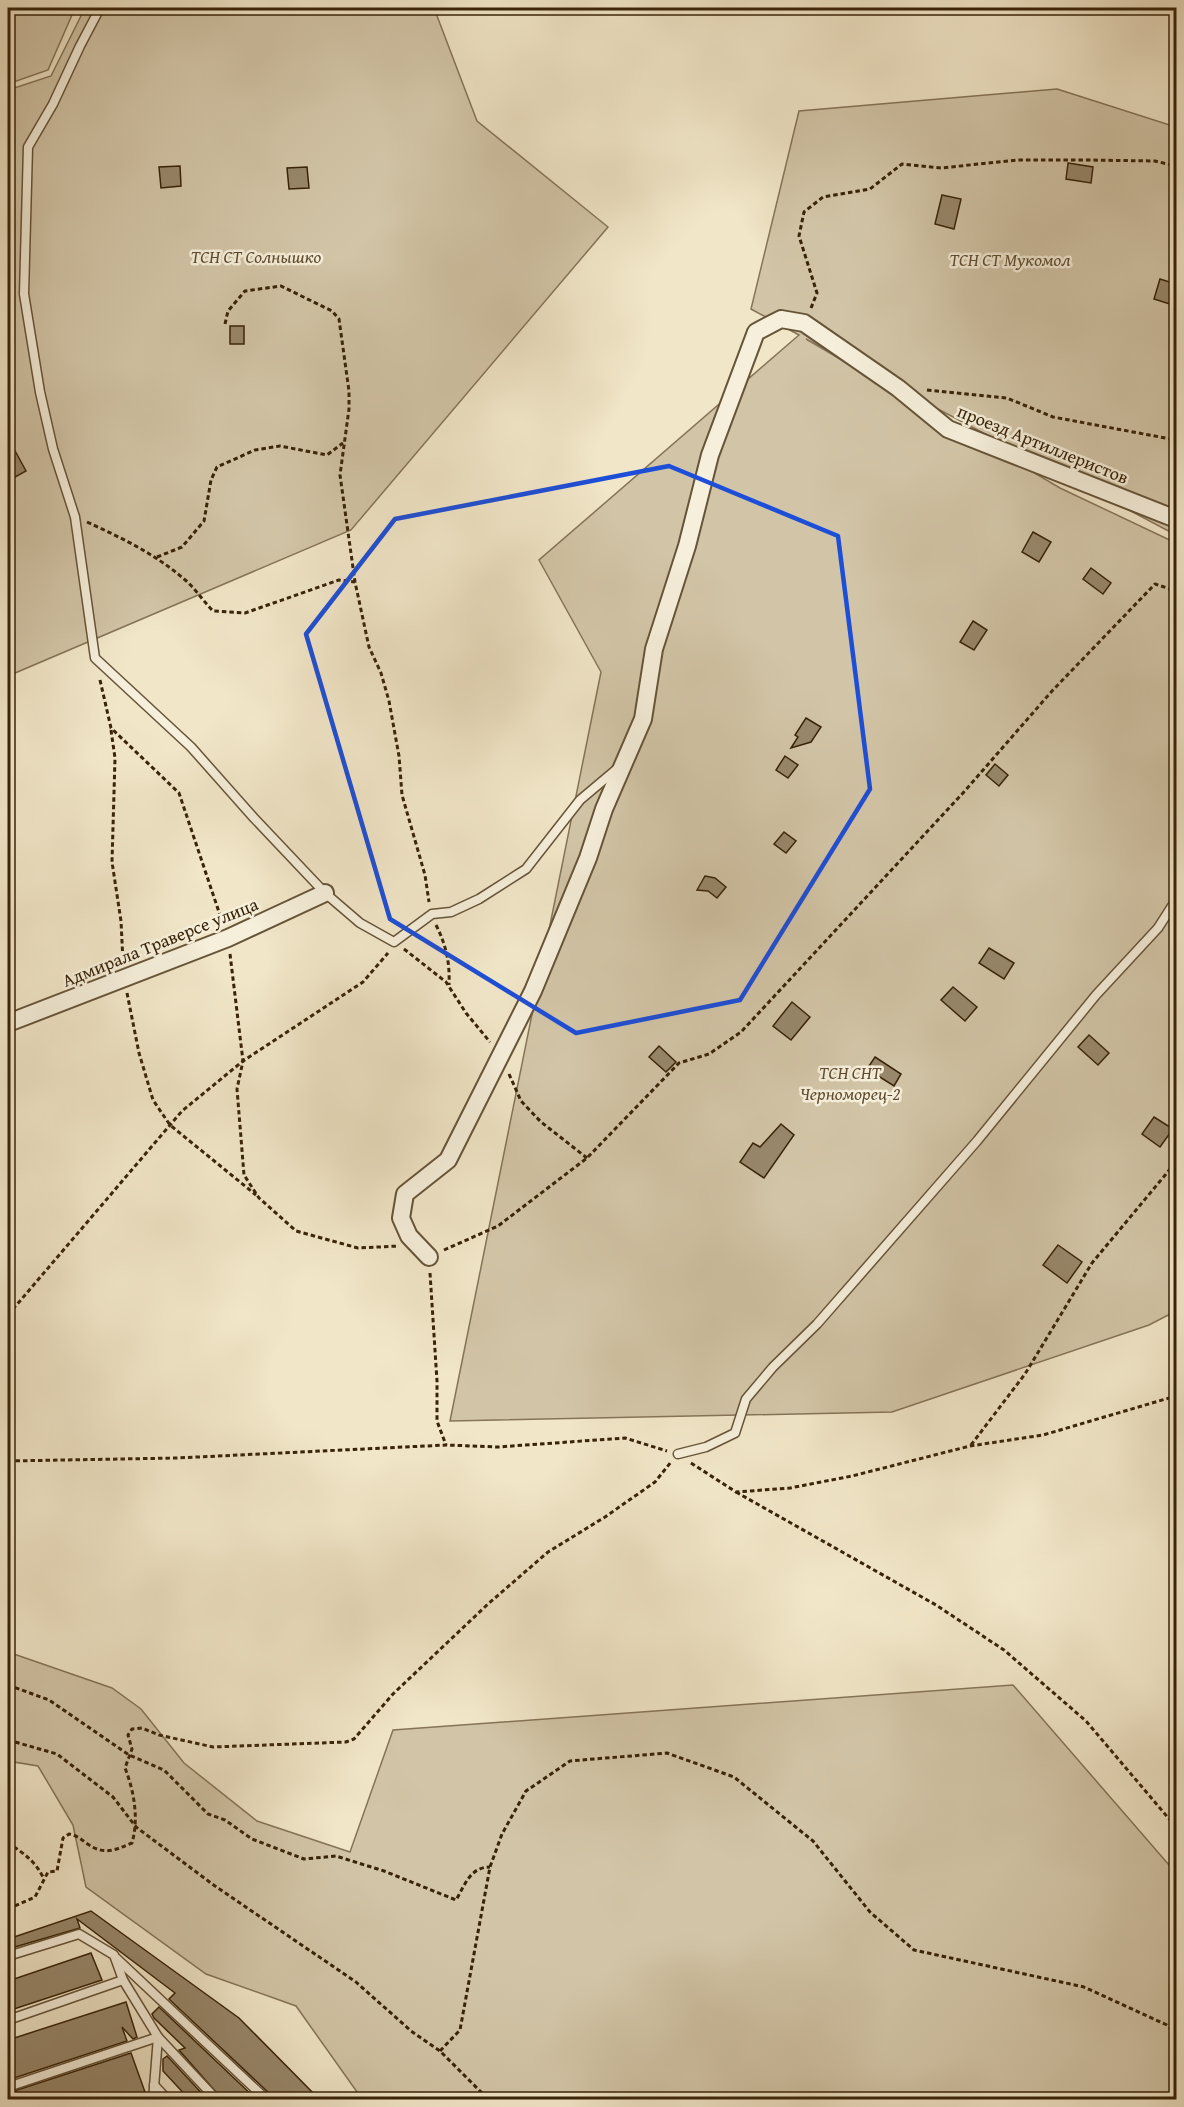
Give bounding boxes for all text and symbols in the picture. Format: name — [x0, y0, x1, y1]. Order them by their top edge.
park label: ТСН СТ Солнышко — [191, 243, 322, 270]
park label: ТСН СТ Мукомол — [949, 246, 1071, 273]
street label: проезд Артиллеристов — [953, 397, 1133, 491]
street label: Адмирала Траверсе улица — [58, 890, 262, 994]
park label: ТСН СНТ Черноморец-2 — [800, 1059, 901, 1107]

